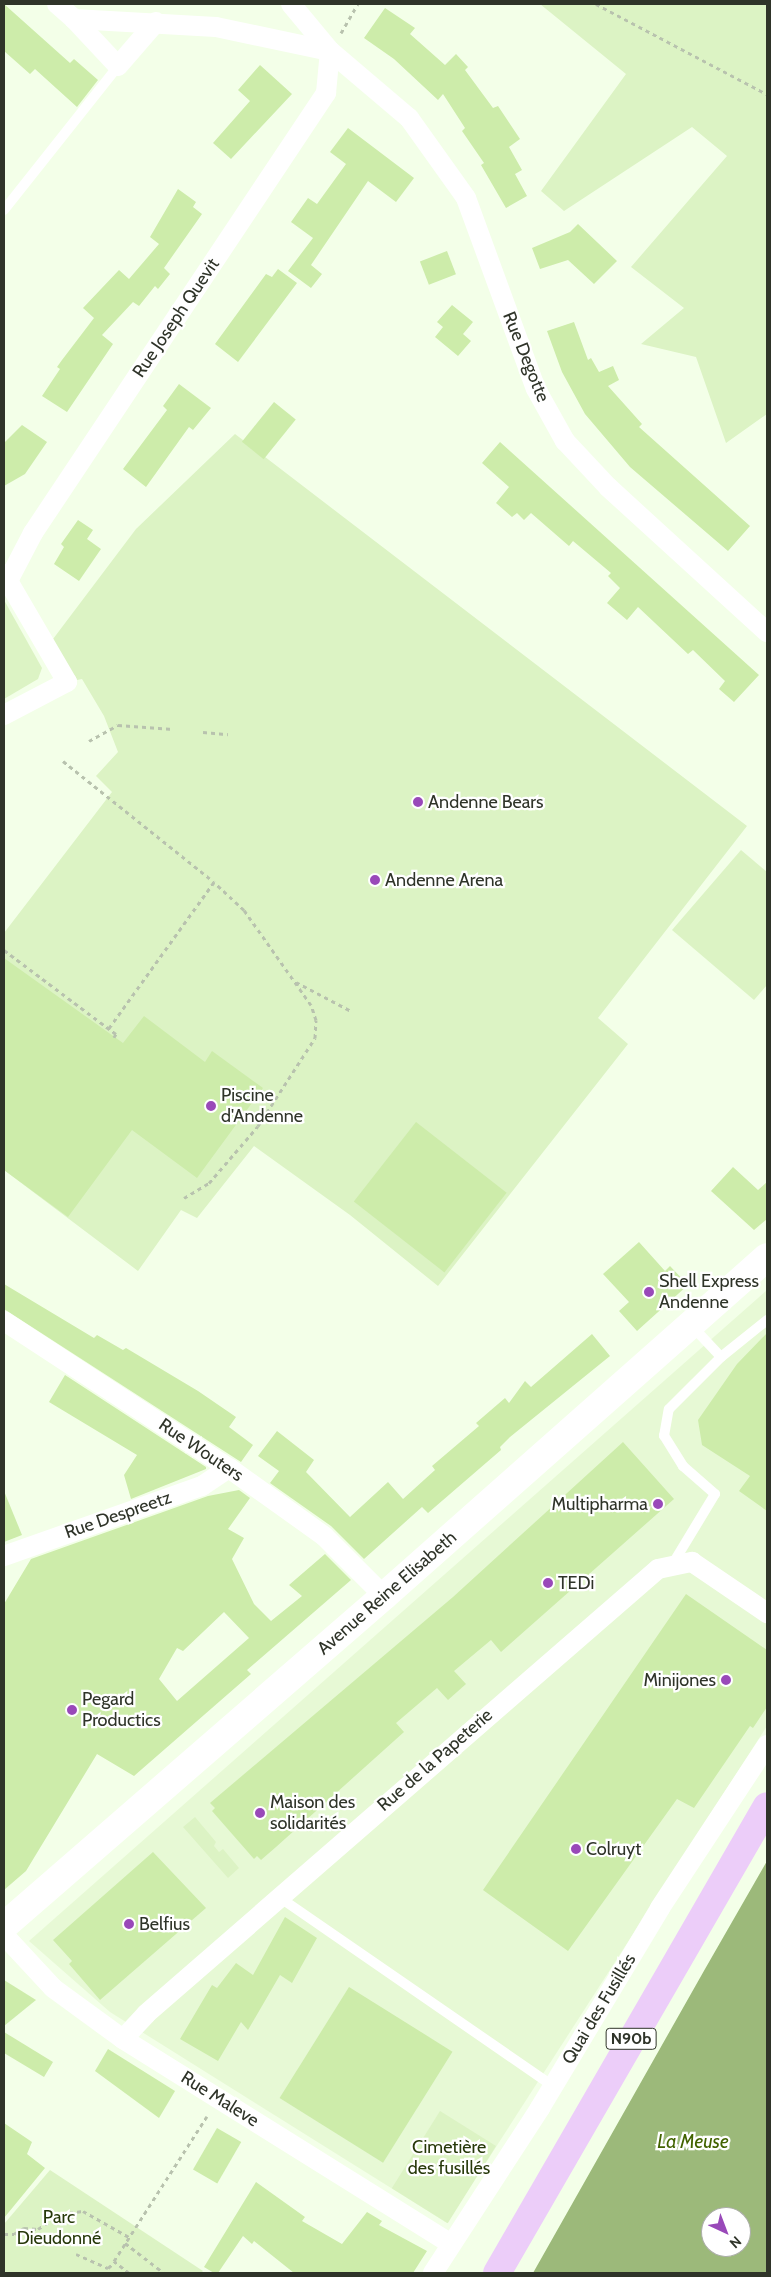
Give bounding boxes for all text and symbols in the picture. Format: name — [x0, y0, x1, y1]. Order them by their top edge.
street label: Rue Joseph Quevit — [128, 254, 224, 382]
street label: Rue Degotte — [498, 309, 554, 405]
place label: Andenne Bears — [428, 791, 543, 813]
marker: Andenne Bears — [412, 796, 424, 808]
place label: Andenne Arena — [385, 869, 503, 891]
marker: Andenne Arena — [369, 874, 381, 886]
place label: Piscine d'Andenne — [221, 1085, 303, 1128]
marker: Piscine d'Andenne — [205, 1100, 217, 1112]
place label: Shell Express Andenne — [659, 1271, 759, 1314]
marker: Shell Express Andenne — [643, 1286, 655, 1298]
street label: Rue Wouters — [155, 1414, 247, 1486]
street label: Rue Despreetz — [62, 1487, 174, 1543]
place label: Multipharma — [552, 1493, 648, 1515]
marker: Multipharma — [652, 1498, 664, 1510]
street label: Avenue Reine Elisabeth — [313, 1527, 461, 1659]
place label: TEDi — [558, 1572, 594, 1594]
marker: TEDi — [542, 1577, 554, 1589]
place label: Minijones — [643, 1669, 716, 1691]
marker: Minijones — [720, 1674, 732, 1686]
place label: Pegard Productics — [82, 1689, 161, 1732]
marker: Pegard Productics — [66, 1704, 78, 1716]
street label: Rue de la Papeterie — [373, 1704, 497, 1816]
place label: Maison des solidarités — [270, 1792, 355, 1835]
marker: Maison des solidarités — [254, 1807, 266, 1819]
place label: Colruyt — [586, 1838, 641, 1860]
marker: Colruyt — [570, 1843, 582, 1855]
place label: Belfius — [139, 1913, 190, 1935]
marker: Belfius — [123, 1918, 135, 1930]
street label: Quai des Fusillés — [558, 1950, 640, 2068]
road number: N90b — [605, 2026, 657, 2052]
street label: Rue Maleve — [177, 2067, 263, 2131]
water label: La Meuse — [657, 2131, 729, 2153]
park label: Cimetière des fusillés — [408, 2137, 490, 2180]
park label: Parc Dieudonné — [17, 2207, 101, 2250]
north arrow — [701, 2207, 751, 2257]
text: N — [726, 2232, 745, 2252]

